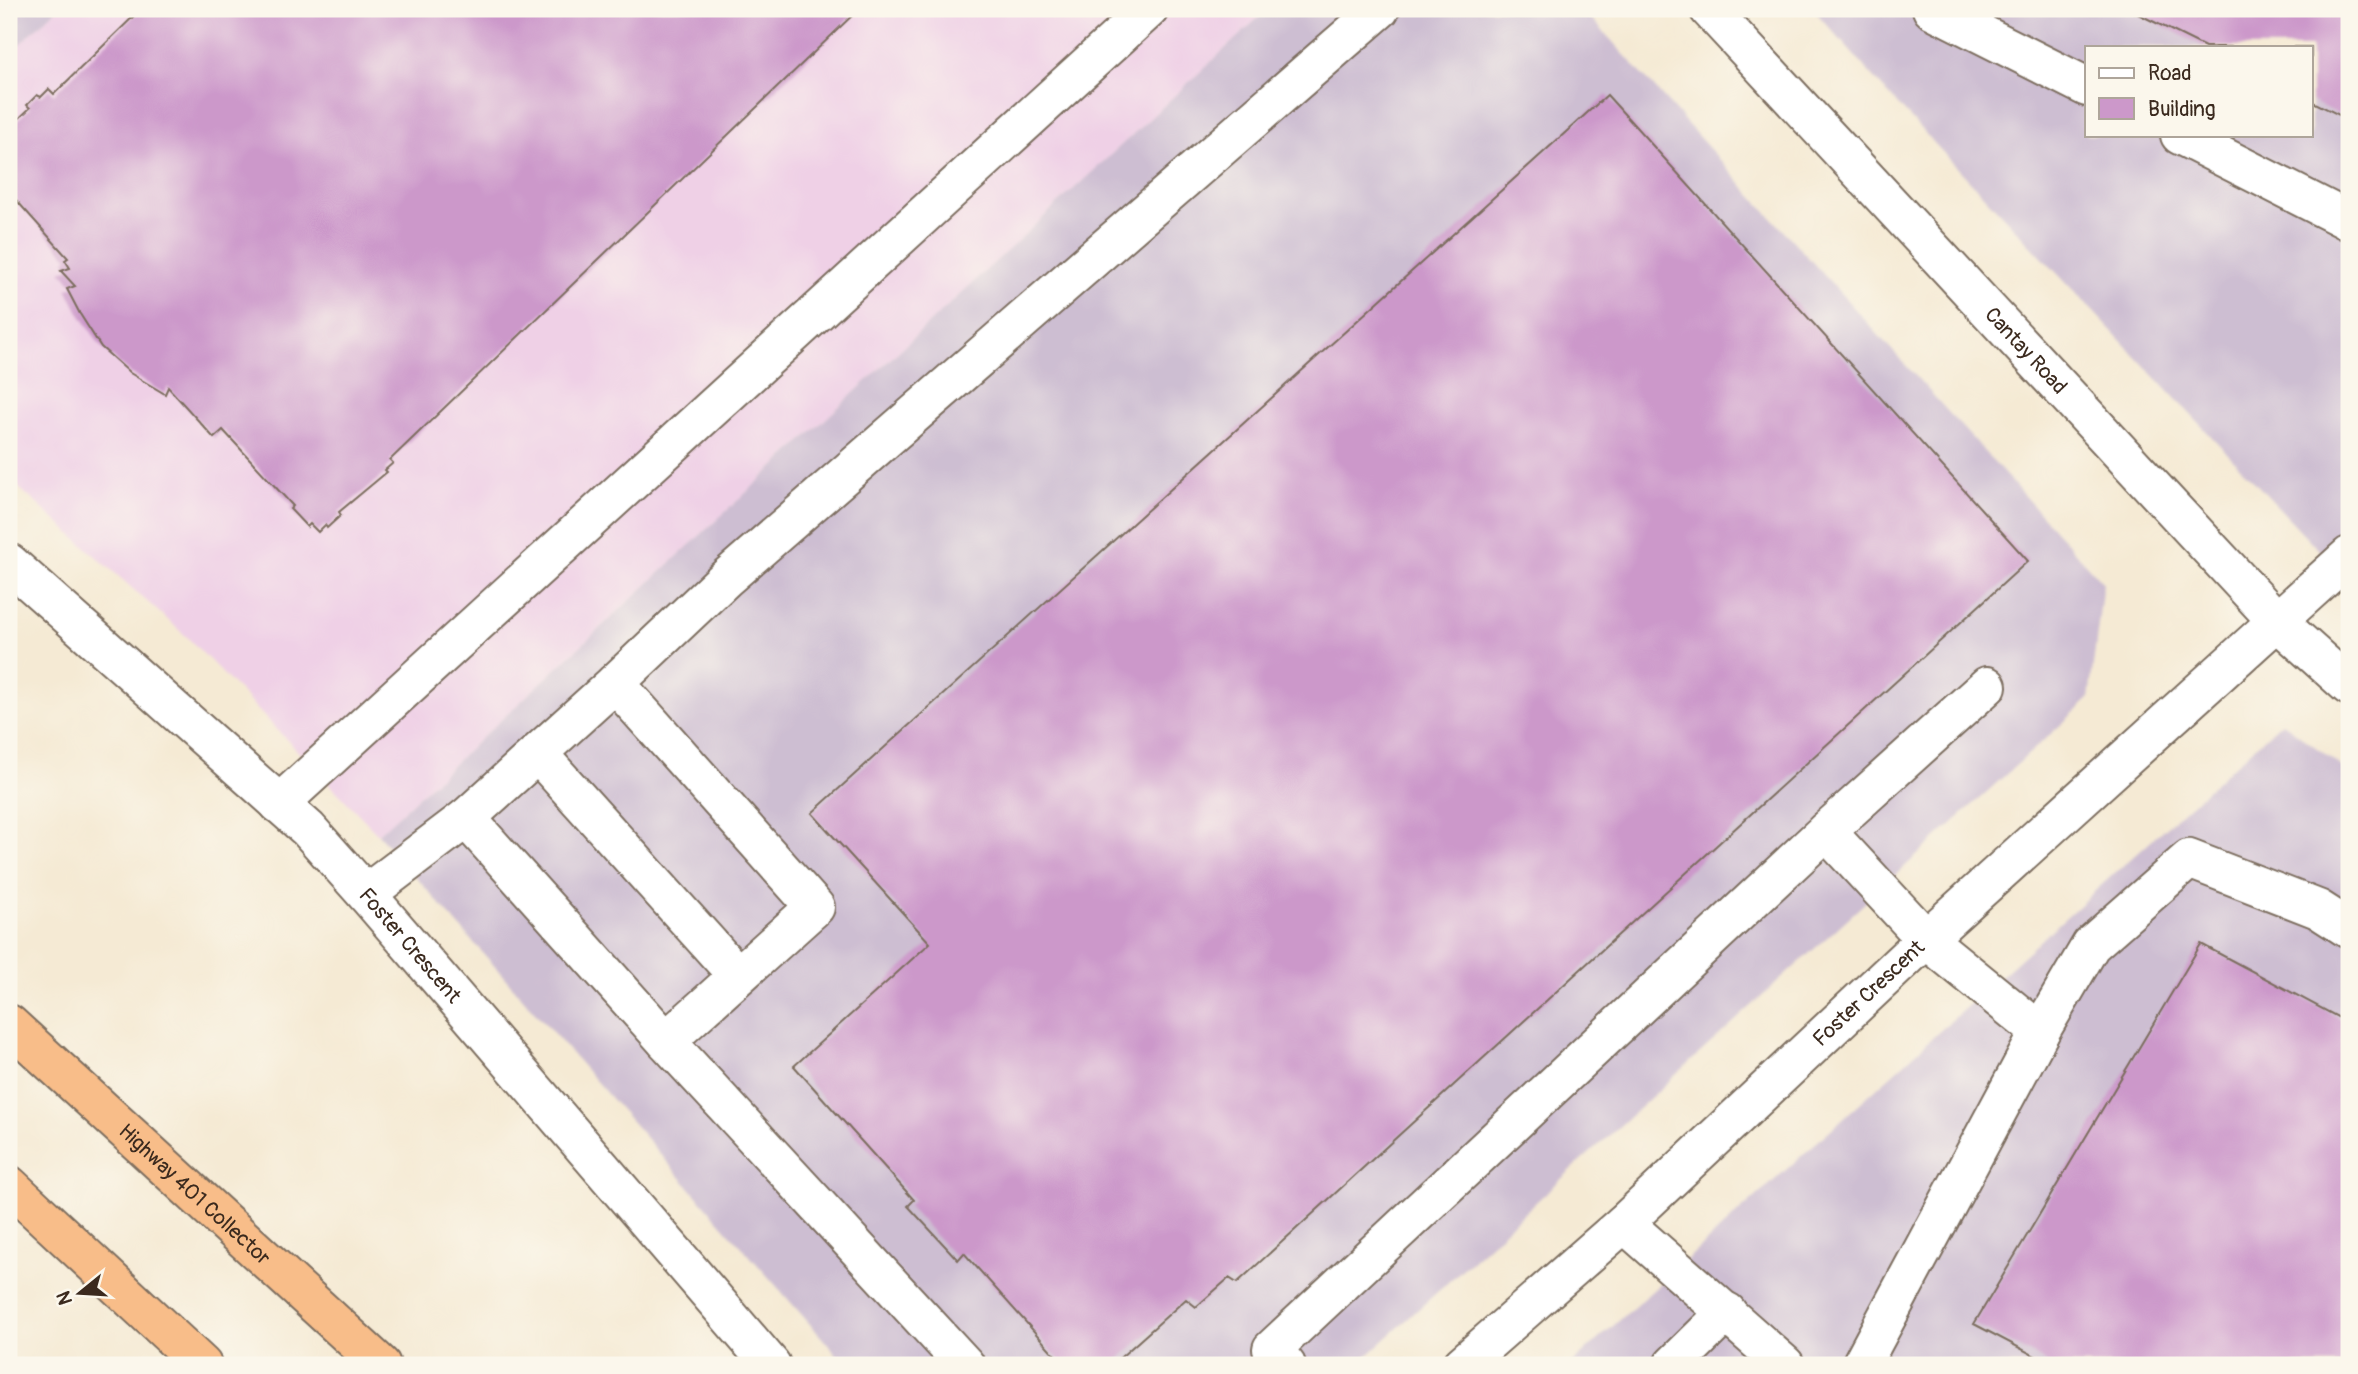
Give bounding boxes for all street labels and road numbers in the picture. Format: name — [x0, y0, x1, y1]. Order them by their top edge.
street label: Cantay Road — [1979, 302, 2073, 400]
street label: Foster Crescent — [353, 882, 467, 1009]
street label: Foster Crescent — [1807, 934, 1931, 1053]
street label: Highway 401 Collector — [113, 1118, 277, 1272]

